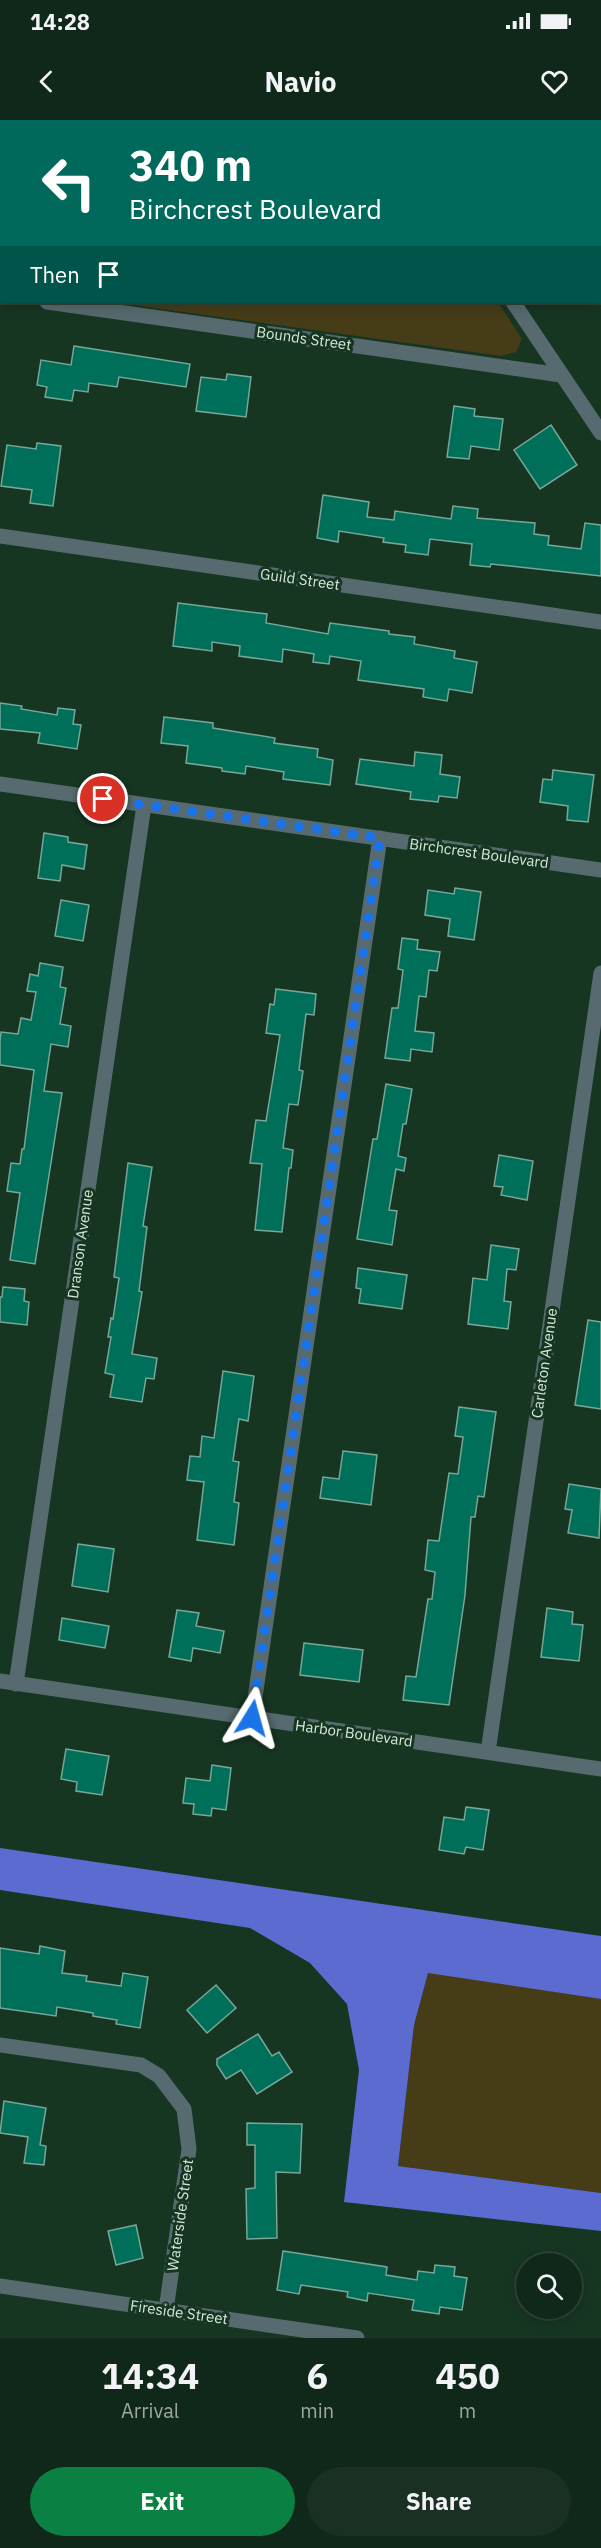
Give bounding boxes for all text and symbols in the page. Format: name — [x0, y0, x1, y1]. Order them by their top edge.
text: 14:28 — [30, 7, 90, 36]
text: Navio — [264, 64, 337, 99]
icon: back — [30, 65, 63, 98]
icon: heart — [538, 65, 571, 98]
text: 340 m — [129, 138, 252, 193]
icon: left — [30, 144, 108, 222]
text: Birchcrest Boulevard — [129, 191, 382, 226]
icon: arrive — [92, 258, 125, 291]
text: Then — [30, 260, 80, 289]
street label: Bounds Street — [255, 322, 353, 354]
street label: Guild Street — [259, 564, 341, 594]
pin — [77, 773, 128, 824]
icon: arrive — [86, 782, 119, 815]
street label: Birchcrest Boulevard — [408, 834, 550, 872]
street label: Dranson Avenue — [63, 1188, 97, 1300]
street label: Carleton Avenue — [527, 1307, 561, 1419]
position arrow — [220, 1686, 284, 1750]
street label: Harbor Boulevard — [294, 1715, 414, 1751]
street label: Waterside Street — [163, 2158, 197, 2272]
map controls — [516, 2253, 582, 2319]
button: search — [516, 2253, 582, 2319]
street label: Fireside Street — [129, 2296, 229, 2328]
text: 14:34 — [101, 2352, 199, 2399]
text: 6 — [306, 2352, 328, 2399]
text: 450 — [435, 2352, 500, 2399]
text: Arrival — [121, 2397, 179, 2424]
text: min — [300, 2397, 334, 2424]
text: m — [459, 2397, 476, 2424]
button: Exit — [30, 2467, 295, 2536]
button: Share — [307, 2467, 571, 2536]

